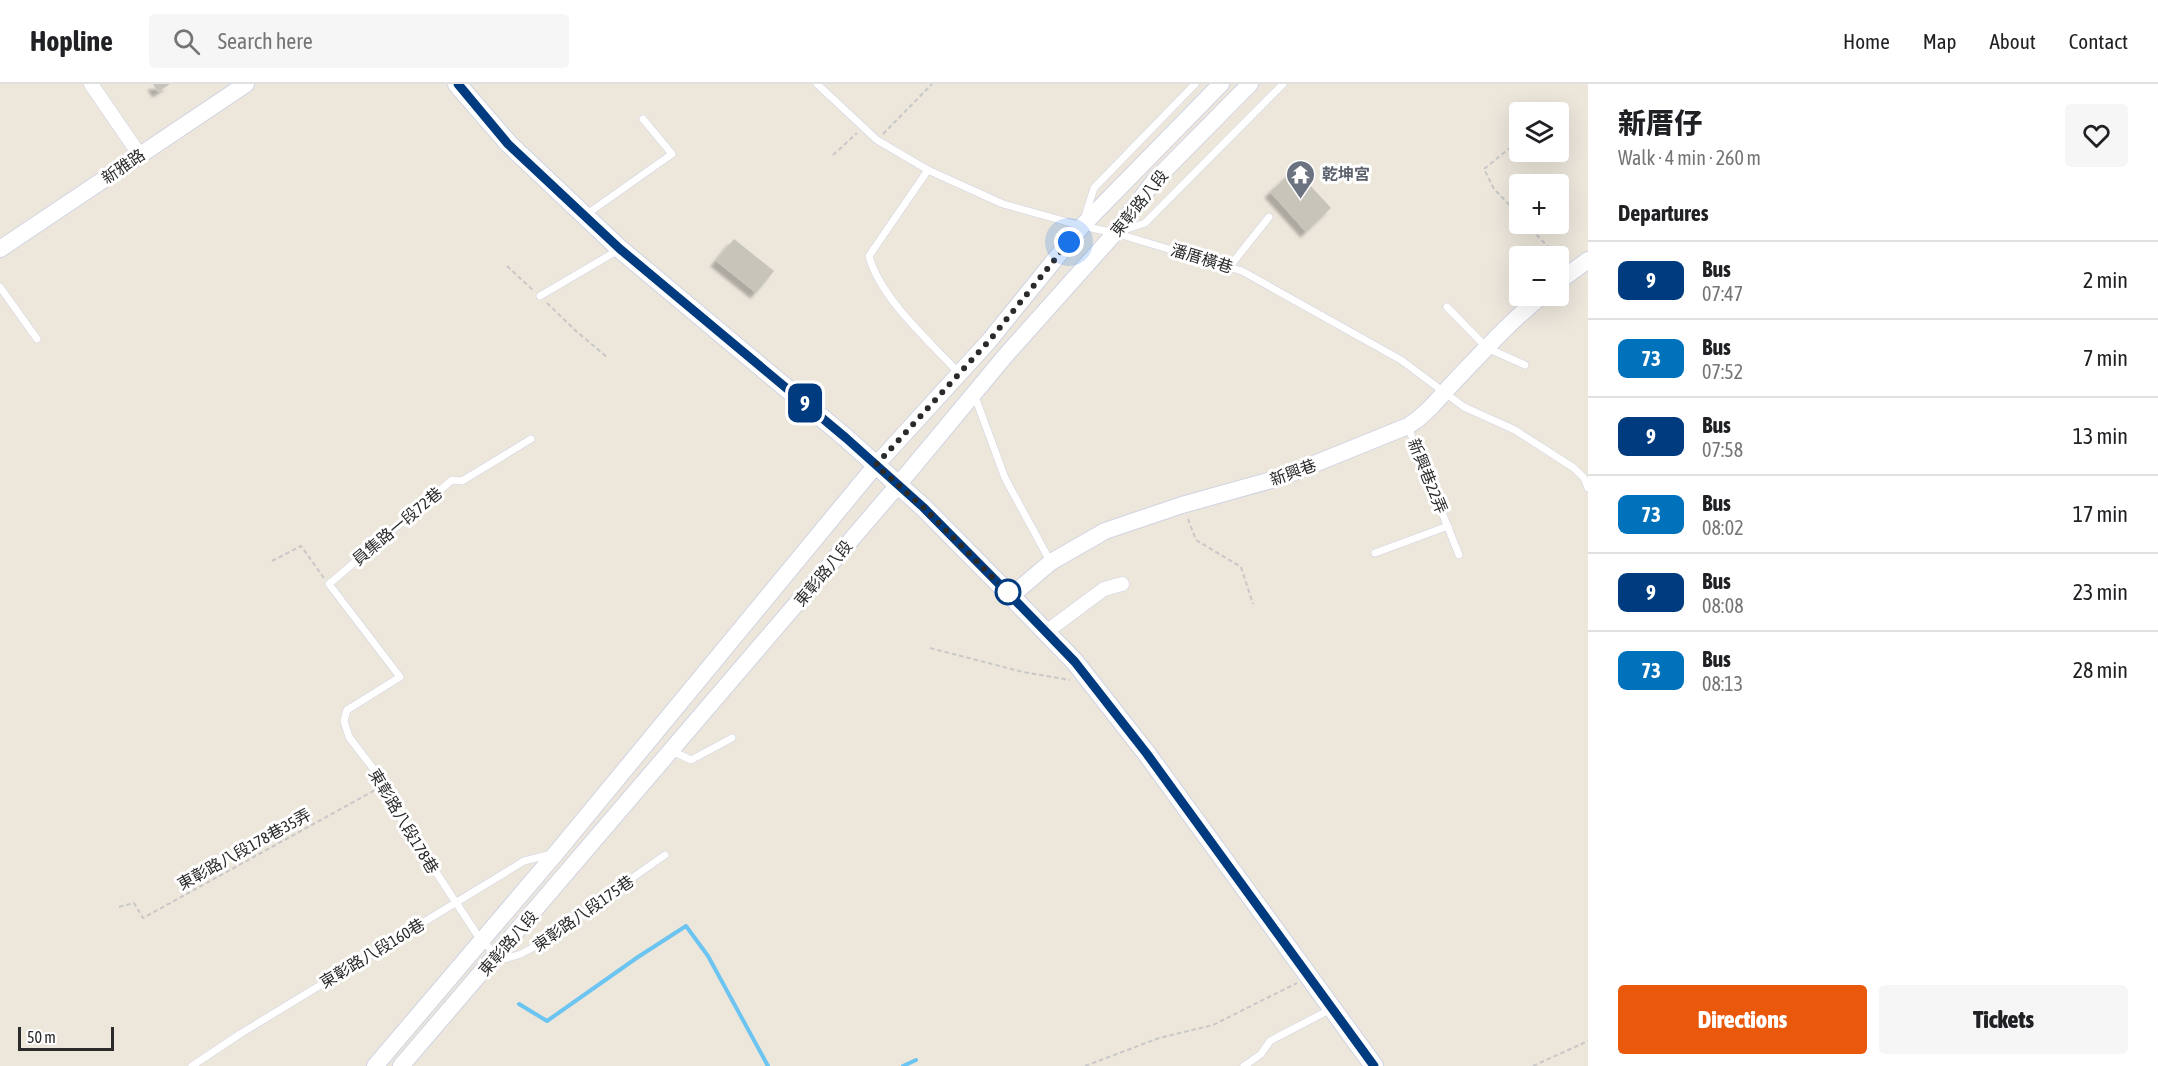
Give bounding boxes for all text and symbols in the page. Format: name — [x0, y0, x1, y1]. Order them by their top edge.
search box — [149, 14, 569, 68]
text: Hopline — [30, 25, 113, 57]
icon: search — [170, 25, 203, 58]
text: Search here — [218, 28, 313, 54]
text: Home — [1843, 29, 1890, 53]
text: Map — [1923, 29, 1957, 53]
text: About — [1990, 29, 2036, 53]
text: Contact — [2069, 29, 2128, 53]
map controls — [1509, 102, 1569, 306]
button: layers — [1509, 102, 1569, 162]
button: heart — [2065, 104, 2128, 167]
text: 新厝仔 — [1618, 107, 1702, 139]
street label: 新雅路 — [98, 145, 148, 187]
text: Walk · 4 min · 260 m — [1618, 146, 1761, 169]
temple icon: 乾坤宮 — [1285, 158, 1317, 200]
place label: 乾坤宮 — [1322, 165, 1370, 183]
street label: 東彰路八段 — [1107, 166, 1171, 240]
button: + — [1509, 174, 1569, 234]
text: Departures — [1618, 200, 1708, 226]
your location — [1054, 227, 1084, 257]
street label: 潘厝橫巷 — [1169, 240, 1235, 276]
button: − — [1509, 246, 1569, 306]
text: Bus — [1702, 256, 1731, 282]
text: 2 min — [2083, 267, 2128, 293]
text: 9 — [1646, 268, 1656, 292]
text: 07:47 — [1702, 282, 1743, 305]
text: Bus — [1702, 334, 1731, 360]
text: 7 min — [2083, 345, 2128, 371]
text: 73 — [1641, 346, 1661, 370]
text: 07:52 — [1702, 360, 1743, 383]
line badge: 9 — [786, 384, 824, 422]
text: 9 — [800, 391, 810, 415]
text: Bus — [1702, 412, 1731, 438]
text: 13 min — [2073, 423, 2128, 449]
text: 9 — [1646, 424, 1656, 448]
street label: 新興巷22弄 — [1405, 436, 1451, 516]
text: 07:58 — [1702, 438, 1743, 461]
street label: 新興巷 — [1267, 455, 1319, 489]
street label: 員集路一段72巷 — [349, 483, 445, 569]
text: Bus — [1702, 490, 1731, 516]
text: 17 min — [2073, 501, 2128, 527]
text: 73 — [1641, 502, 1661, 526]
text: 08:02 — [1702, 516, 1744, 539]
street label: 東彰路八段 — [790, 537, 856, 609]
text: Bus — [1702, 568, 1731, 594]
unlabelled marker — [995, 579, 1021, 605]
text: 23 min — [2073, 579, 2128, 605]
text: 9 — [1646, 580, 1656, 604]
text: 08:08 — [1702, 594, 1744, 617]
text: Bus — [1702, 646, 1731, 672]
text: 28 min — [2073, 657, 2128, 683]
text: 73 — [1641, 658, 1661, 682]
text: 08:13 — [1702, 672, 1743, 695]
street label: 東彰路八段178巷 — [366, 766, 442, 876]
street label: 東彰路八段178巷35弄 — [174, 805, 314, 893]
street label: 東彰路八段175巷 — [529, 872, 637, 954]
street label: 東彰路八段 — [475, 907, 541, 979]
street label: 東彰路八段160巷 — [317, 915, 427, 991]
button: Directions — [1618, 985, 1867, 1054]
button: Tickets — [1879, 985, 2128, 1054]
scale bar — [18, 1024, 114, 1052]
text: 50 m — [27, 1028, 56, 1046]

